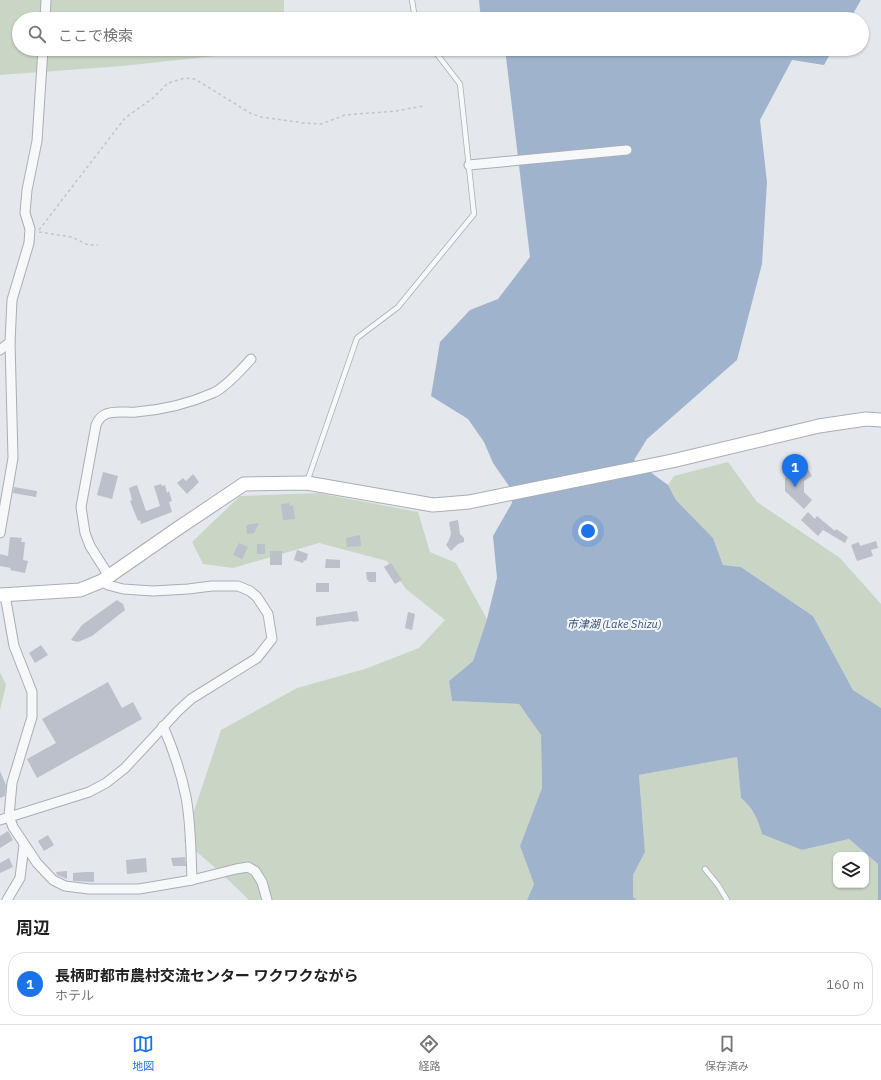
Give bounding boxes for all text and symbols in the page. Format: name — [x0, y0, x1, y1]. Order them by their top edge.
search box — [12, 12, 869, 56]
icon: search — [26, 23, 48, 45]
text: ここで検索 — [58, 26, 133, 45]
pin: 1 — [782, 454, 808, 487]
your location — [578, 521, 598, 541]
water label: 市津湖 (Lake Shizu) — [567, 617, 662, 631]
map controls — [833, 852, 869, 888]
button: layers — [833, 852, 869, 888]
text: 周辺 — [16, 917, 50, 939]
text: 長柄町都市農村交流センター ワクワクながら — [55, 966, 359, 985]
text: 1 — [26, 976, 34, 993]
text: 160 m — [826, 976, 864, 993]
text: ホテル — [55, 987, 94, 1004]
tab: 地図 — [132, 1033, 154, 1073]
tab: 経路 — [418, 1033, 440, 1073]
tab: 保存済み — [705, 1033, 749, 1073]

